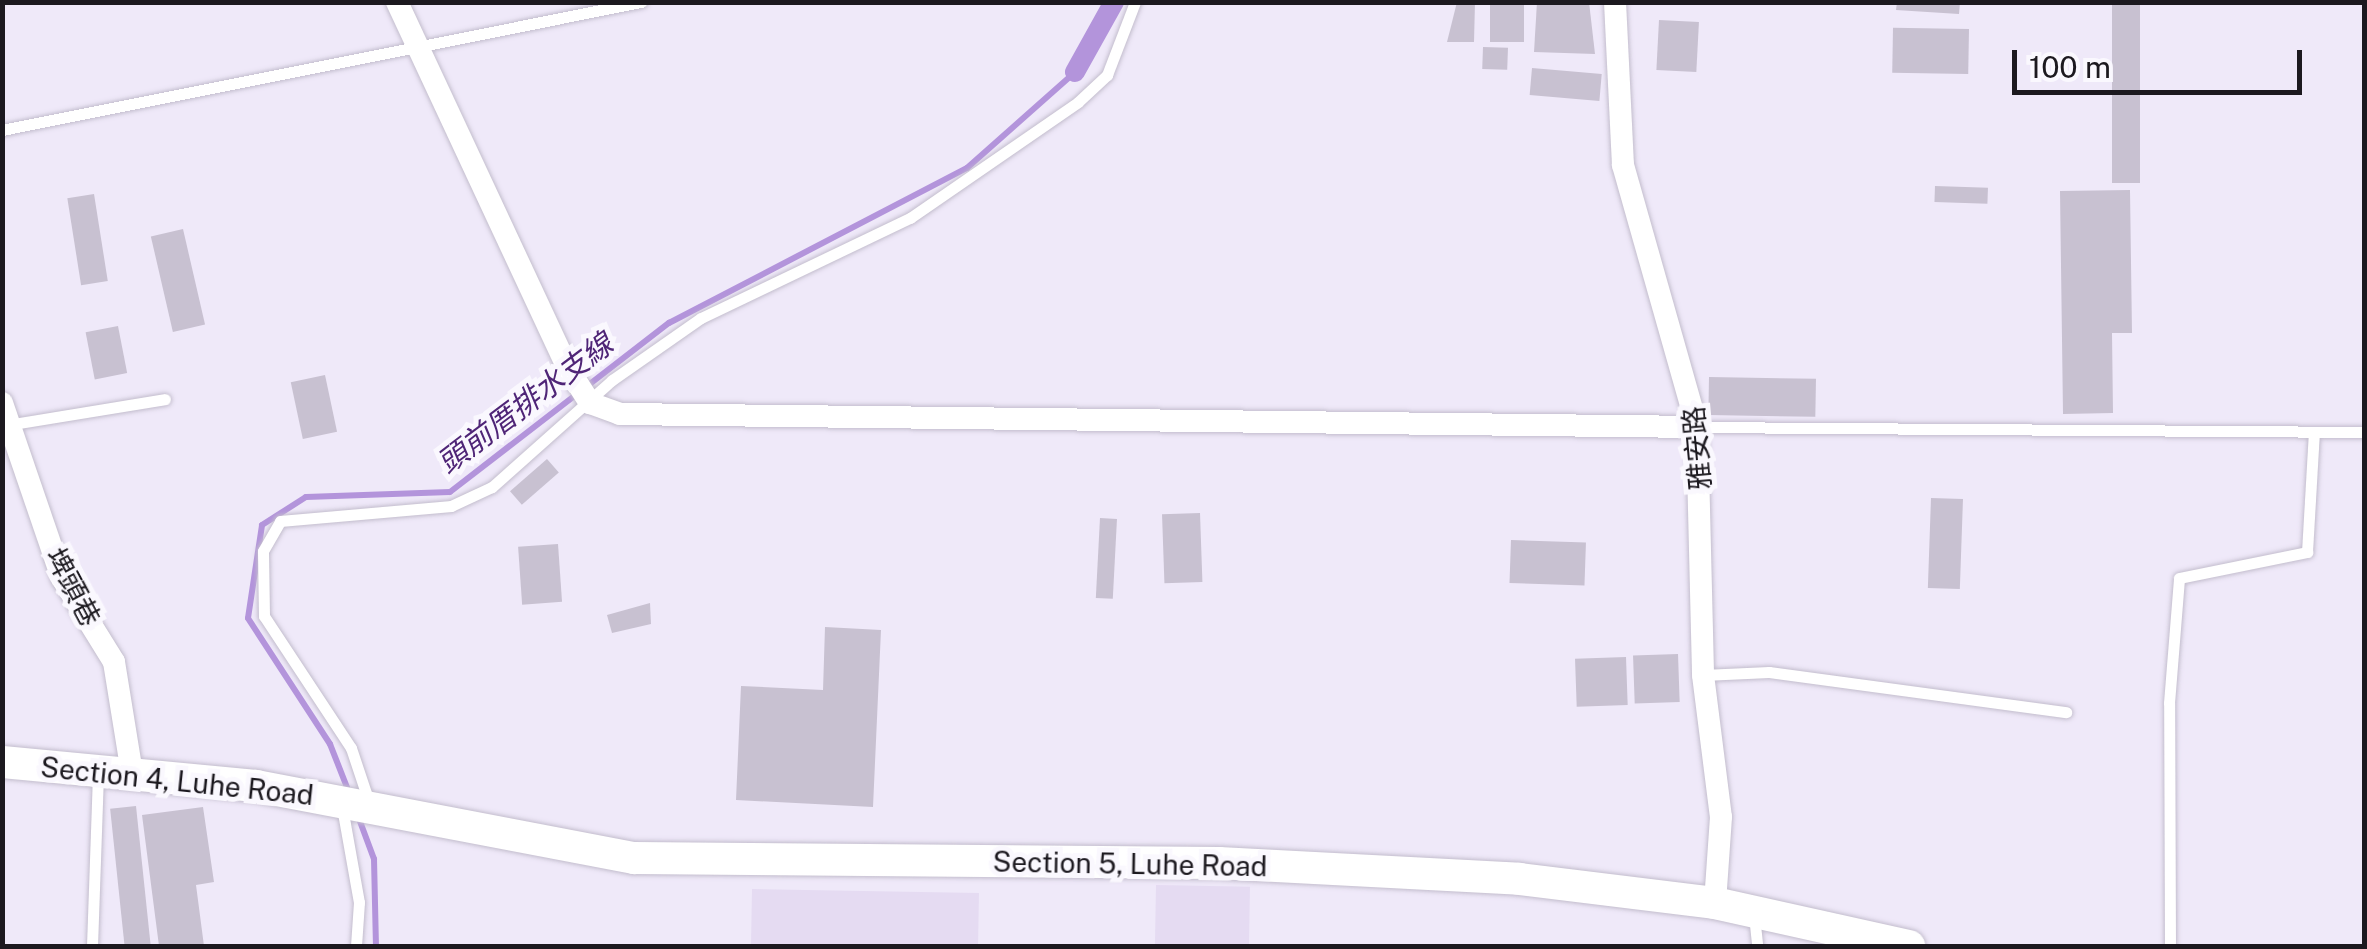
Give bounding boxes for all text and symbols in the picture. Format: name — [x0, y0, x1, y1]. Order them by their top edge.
scale bar — [2017, 30, 2307, 92]
text: 100 m — [2029, 49, 2111, 85]
water label: 頭前厝排水支線 — [430, 325, 620, 481]
street label: 雅安路 — [1677, 405, 1717, 491]
street label: 埤頭巷 — [38, 542, 108, 632]
street label: Section 4, Luhe Road — [39, 750, 315, 812]
street label: Section 5, Luhe Road — [992, 845, 1268, 883]

